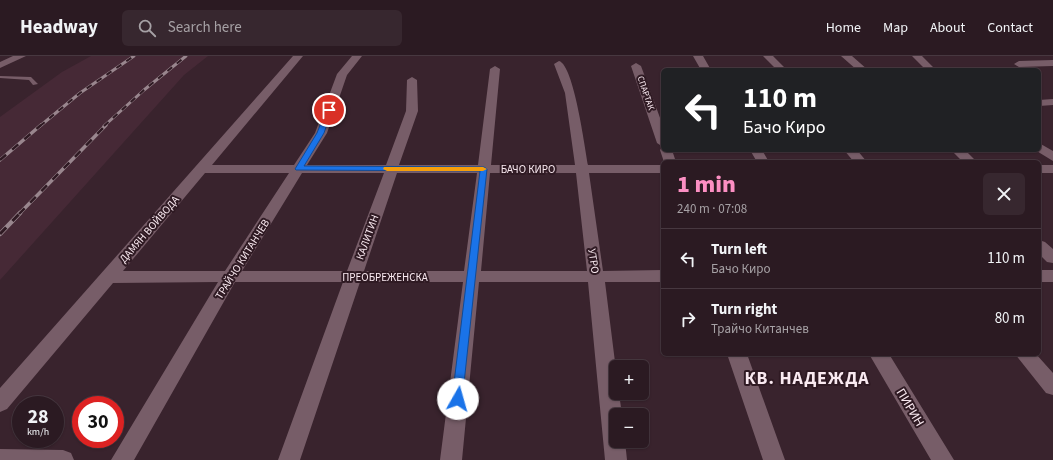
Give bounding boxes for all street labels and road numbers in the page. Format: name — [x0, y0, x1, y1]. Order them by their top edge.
street label: СПАРТАК — [634, 74, 658, 113]
street label: БАЧО КИРО — [501, 162, 555, 177]
street label: ДАМЯН ВОЙВОДА — [116, 193, 183, 266]
street label: КАЛИТИН — [352, 213, 383, 262]
street label: ТРАЙЧО КИТАНЧЕВ — [212, 216, 273, 302]
street label: УТРО — [584, 248, 603, 275]
street label: ПРЕОБРЕЖЕНСКА — [342, 270, 428, 285]
street label: ПИРИН — [892, 385, 929, 430]

